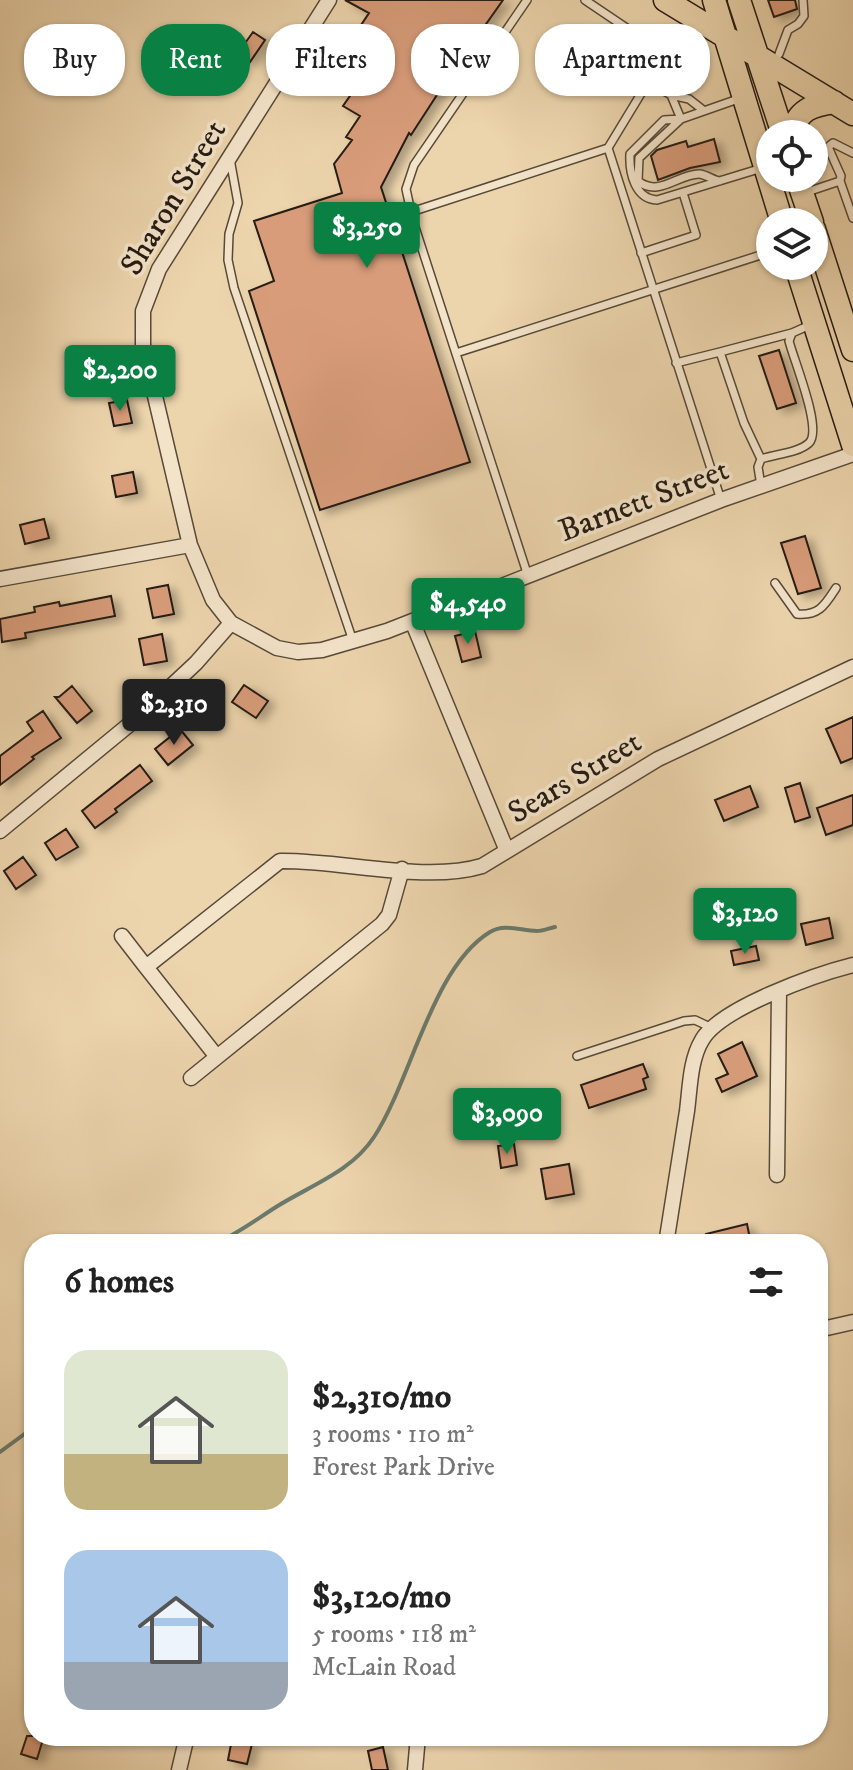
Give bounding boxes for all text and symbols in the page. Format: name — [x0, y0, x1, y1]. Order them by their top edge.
chip: Buy — [24, 24, 125, 96]
chip: Rent — [141, 24, 250, 96]
chip: Filters — [266, 24, 395, 96]
chip: New — [411, 24, 519, 96]
chip: Apartment — [535, 24, 710, 96]
street label: Sharon Street — [112, 113, 236, 283]
map controls — [756, 120, 828, 280]
button: locate — [756, 120, 828, 192]
pin: $3,250 — [302, 202, 432, 270]
button: layers — [756, 208, 828, 280]
text: $3,250 — [332, 211, 402, 244]
pin: $2,200 — [55, 345, 185, 413]
text: $2,200 — [83, 354, 158, 387]
street label: Barnett Street — [553, 450, 735, 552]
pin: $4,540 — [403, 578, 533, 646]
text: $4,540 — [430, 587, 506, 620]
pin: $2,310 — [109, 679, 239, 747]
text: $2,310 — [140, 688, 208, 721]
street label: Sears Street — [501, 723, 649, 833]
pin: $3,120 — [680, 888, 810, 956]
text: $3,120 — [711, 897, 779, 930]
pin: $3,090 — [442, 1088, 572, 1156]
text: $3,090 — [471, 1097, 543, 1130]
icon: filters — [744, 1260, 788, 1304]
text: 6 homes — [64, 1261, 174, 1303]
text: $2,310/mo — [312, 1376, 451, 1418]
icon: home — [128, 1382, 224, 1478]
text: 3 rooms · 110 m² — [312, 1418, 474, 1451]
text: Forest Park Drive — [312, 1451, 495, 1484]
text: $3,120/mo — [312, 1576, 451, 1618]
icon: home — [128, 1582, 224, 1678]
text: 5 rooms · 118 m² — [312, 1618, 476, 1651]
text: McLain Road — [312, 1651, 456, 1684]

